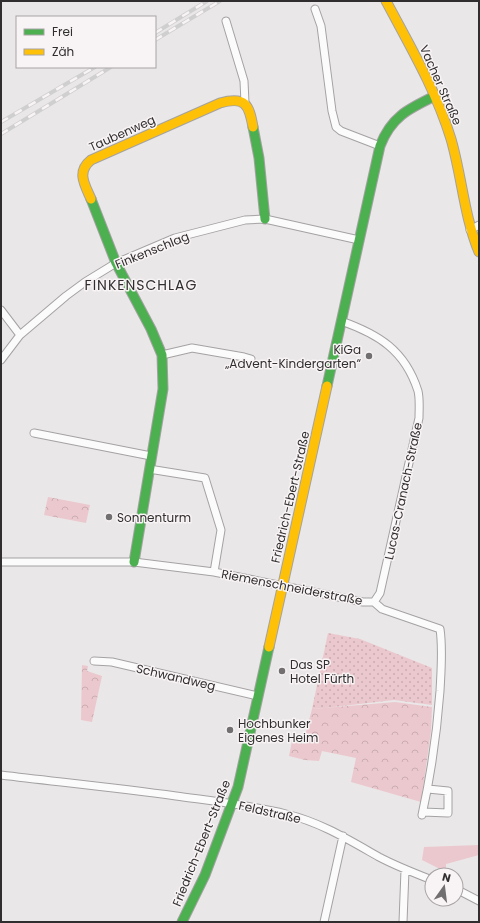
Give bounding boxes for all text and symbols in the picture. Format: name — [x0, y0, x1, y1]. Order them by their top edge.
legend — [16, 16, 156, 68]
text: Frei — [52, 23, 73, 40]
street label: Vacher Straße — [416, 42, 466, 128]
text: Zäh — [52, 43, 74, 60]
street label: Taubenweg — [86, 111, 158, 155]
street label: Finkenschlag — [112, 227, 192, 273]
district label: FINKENSCHLAG — [85, 275, 197, 295]
place label: KiGa „Advent-Kindergarten“ — [224, 341, 361, 372]
marker: KiGa „Advent-Kindergarten“ — [364, 351, 374, 361]
street label: Lucas-Cranach-Straße — [380, 421, 426, 561]
street label: Friedrich-Ebert-Straße — [267, 429, 313, 565]
place label: Sonnenturm — [117, 509, 191, 526]
marker: Sonnenturm — [104, 512, 114, 522]
street label: Riemenschneiderstraße — [220, 565, 364, 609]
place label: Das SP Hotel Fürth — [290, 656, 354, 687]
street label: Schwandweg — [135, 660, 217, 694]
marker: Das SP Hotel Fürth — [277, 666, 287, 676]
place label: Hochbunker Eigenes Heim — [238, 715, 318, 746]
marker: Hochbunker Eigenes Heim — [225, 725, 235, 735]
street label: Friedrich-Ebert-Straße — [168, 777, 234, 909]
street label: Feldstraße — [237, 797, 303, 827]
north arrow — [424, 867, 464, 907]
text: N — [440, 869, 452, 886]

